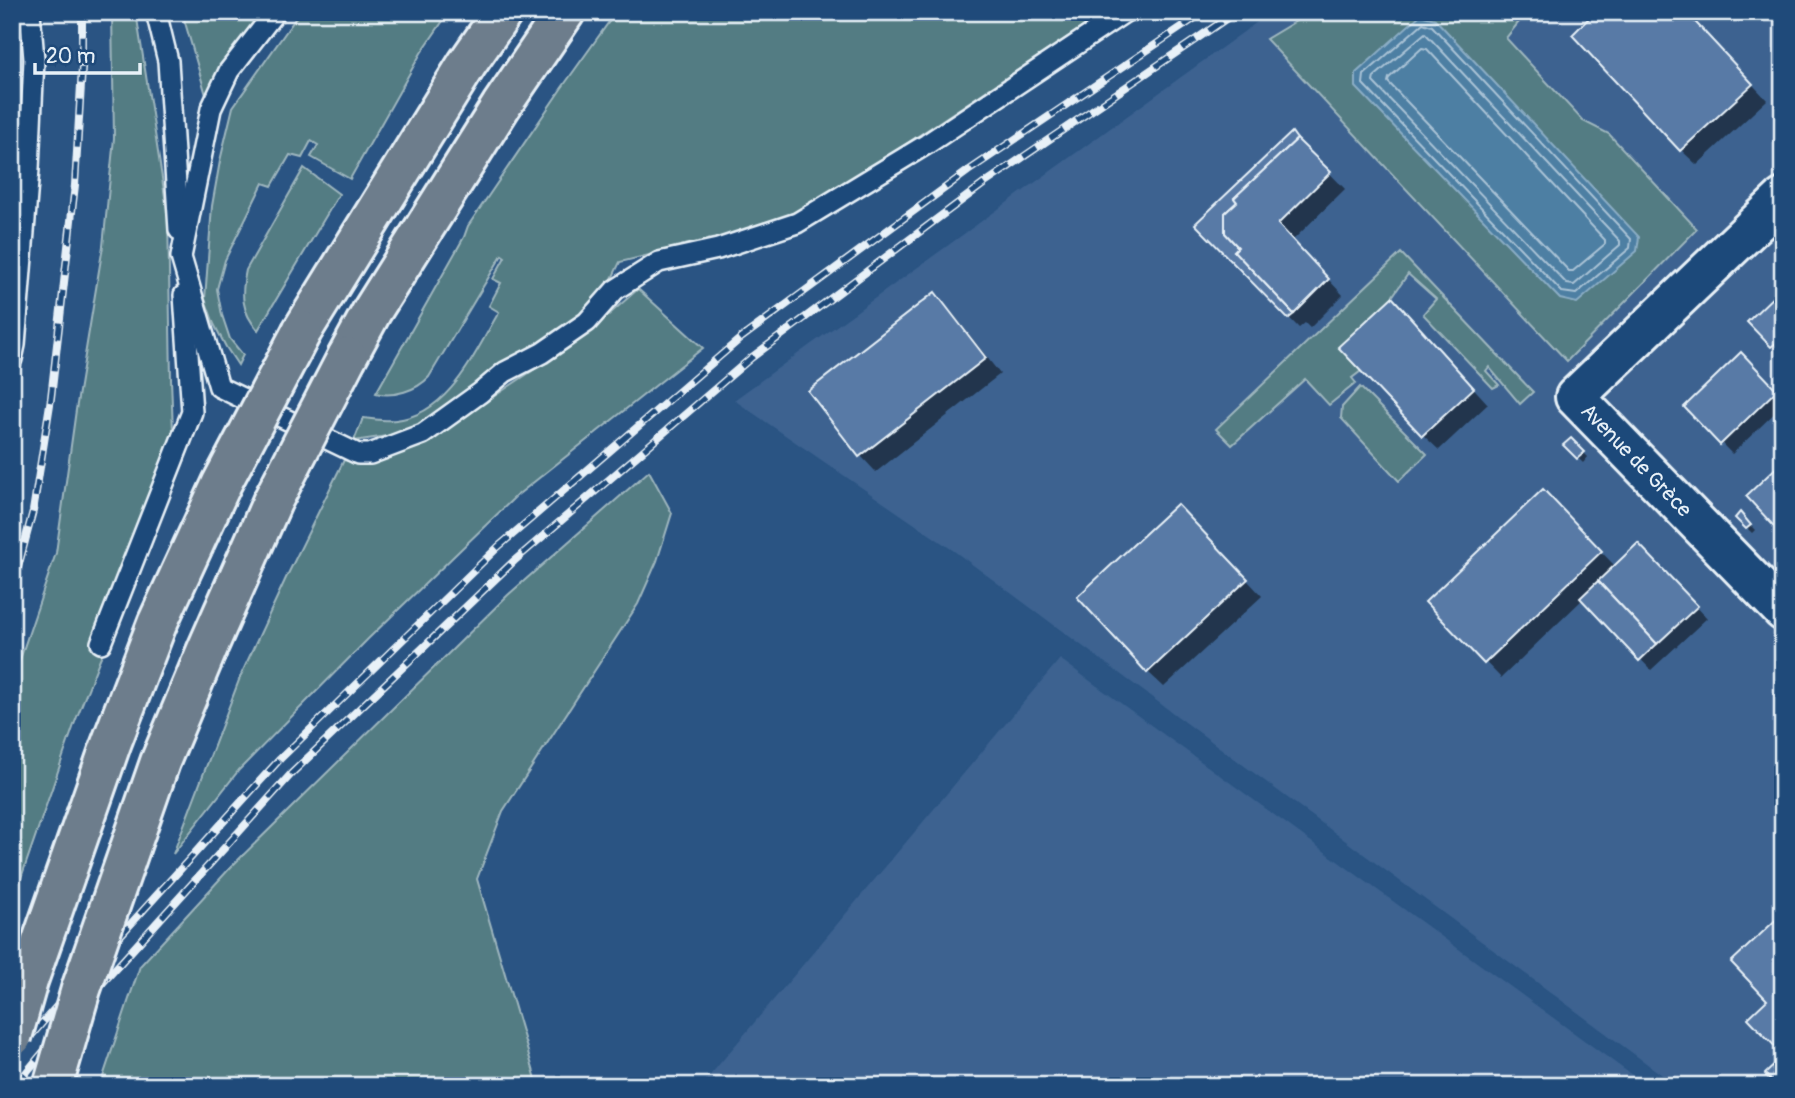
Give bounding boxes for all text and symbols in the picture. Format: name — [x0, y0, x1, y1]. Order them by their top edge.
scale bar — [35, 32, 140, 76]
text: 20 m — [46, 43, 95, 70]
street label: Avenue de Grèce — [1575, 398, 1698, 524]

